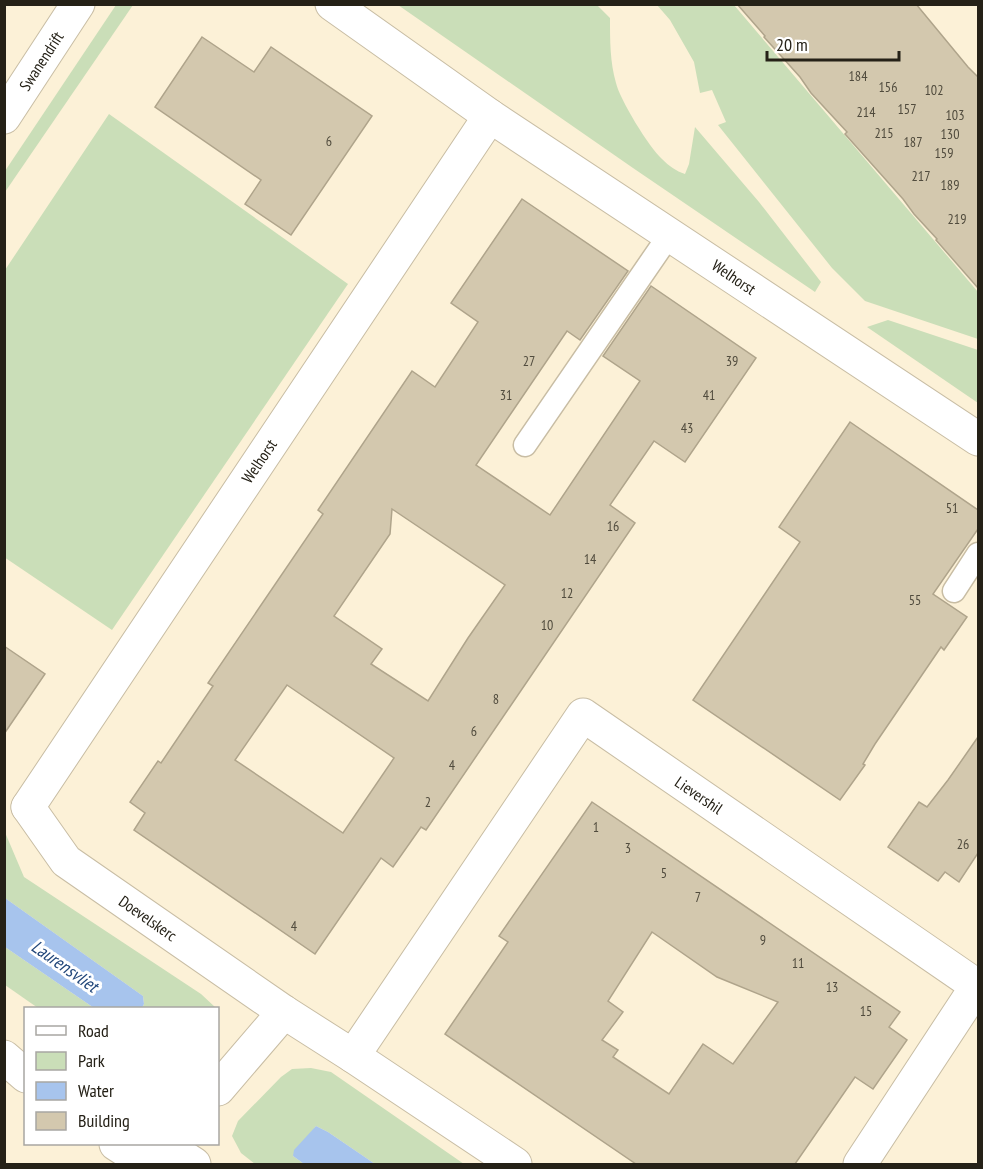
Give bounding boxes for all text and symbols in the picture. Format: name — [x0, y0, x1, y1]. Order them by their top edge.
scale bar — [767, 24, 899, 62]
street label: Swanendrift — [15, 27, 68, 94]
text: 20 m — [776, 33, 808, 56]
house number: 184 — [849, 67, 868, 85]
house number: 156 — [879, 78, 897, 96]
house number: 102 — [925, 81, 943, 99]
house number: 157 — [898, 100, 916, 118]
house number: 214 — [857, 103, 876, 121]
house number: 103 — [946, 106, 964, 124]
house number: 215 — [875, 124, 893, 142]
house number: 130 — [941, 125, 959, 143]
house number: 6 — [326, 132, 332, 150]
house number: 187 — [904, 133, 922, 151]
house number: 159 — [935, 144, 953, 162]
house number: 217 — [912, 167, 930, 185]
house number: 189 — [941, 176, 959, 194]
house number: 219 — [948, 210, 966, 228]
street label: Welhorst — [708, 255, 760, 299]
house number: 27 — [523, 352, 535, 370]
house number: 39 — [726, 352, 738, 370]
house number: 31 — [500, 386, 512, 404]
house number: 41 — [703, 386, 715, 404]
house number: 43 — [681, 419, 693, 437]
street label: Welhorst — [237, 435, 281, 487]
house number: 51 — [946, 499, 958, 517]
house number: 16 — [607, 517, 619, 535]
house number: 14 — [584, 550, 597, 568]
house number: 12 — [561, 584, 573, 602]
house number: 55 — [909, 591, 921, 609]
house number: 10 — [541, 616, 553, 634]
house number: 8 — [493, 690, 499, 708]
house number: 6 — [471, 722, 477, 740]
house number: 4 — [449, 756, 456, 774]
street label: Lievershil — [671, 772, 727, 818]
house number: 2 — [425, 793, 431, 811]
house number: 1 — [593, 818, 599, 836]
house number: 26 — [957, 835, 969, 853]
house number: 3 — [625, 839, 631, 857]
house number: 5 — [661, 864, 667, 882]
house number: 7 — [695, 888, 701, 906]
street label: Doevelskerc — [115, 891, 181, 945]
house number: 4 — [291, 917, 298, 935]
house number: 9 — [760, 931, 766, 949]
water label: Laurensvliet — [27, 935, 104, 998]
house number: 11 — [792, 954, 804, 972]
house number: 13 — [826, 978, 838, 996]
house number: 15 — [860, 1002, 872, 1020]
legend — [24, 1007, 219, 1145]
text: Road — [78, 1019, 109, 1042]
text: Park — [78, 1049, 105, 1072]
text: Water — [78, 1079, 114, 1102]
text: Building — [78, 1109, 130, 1132]

